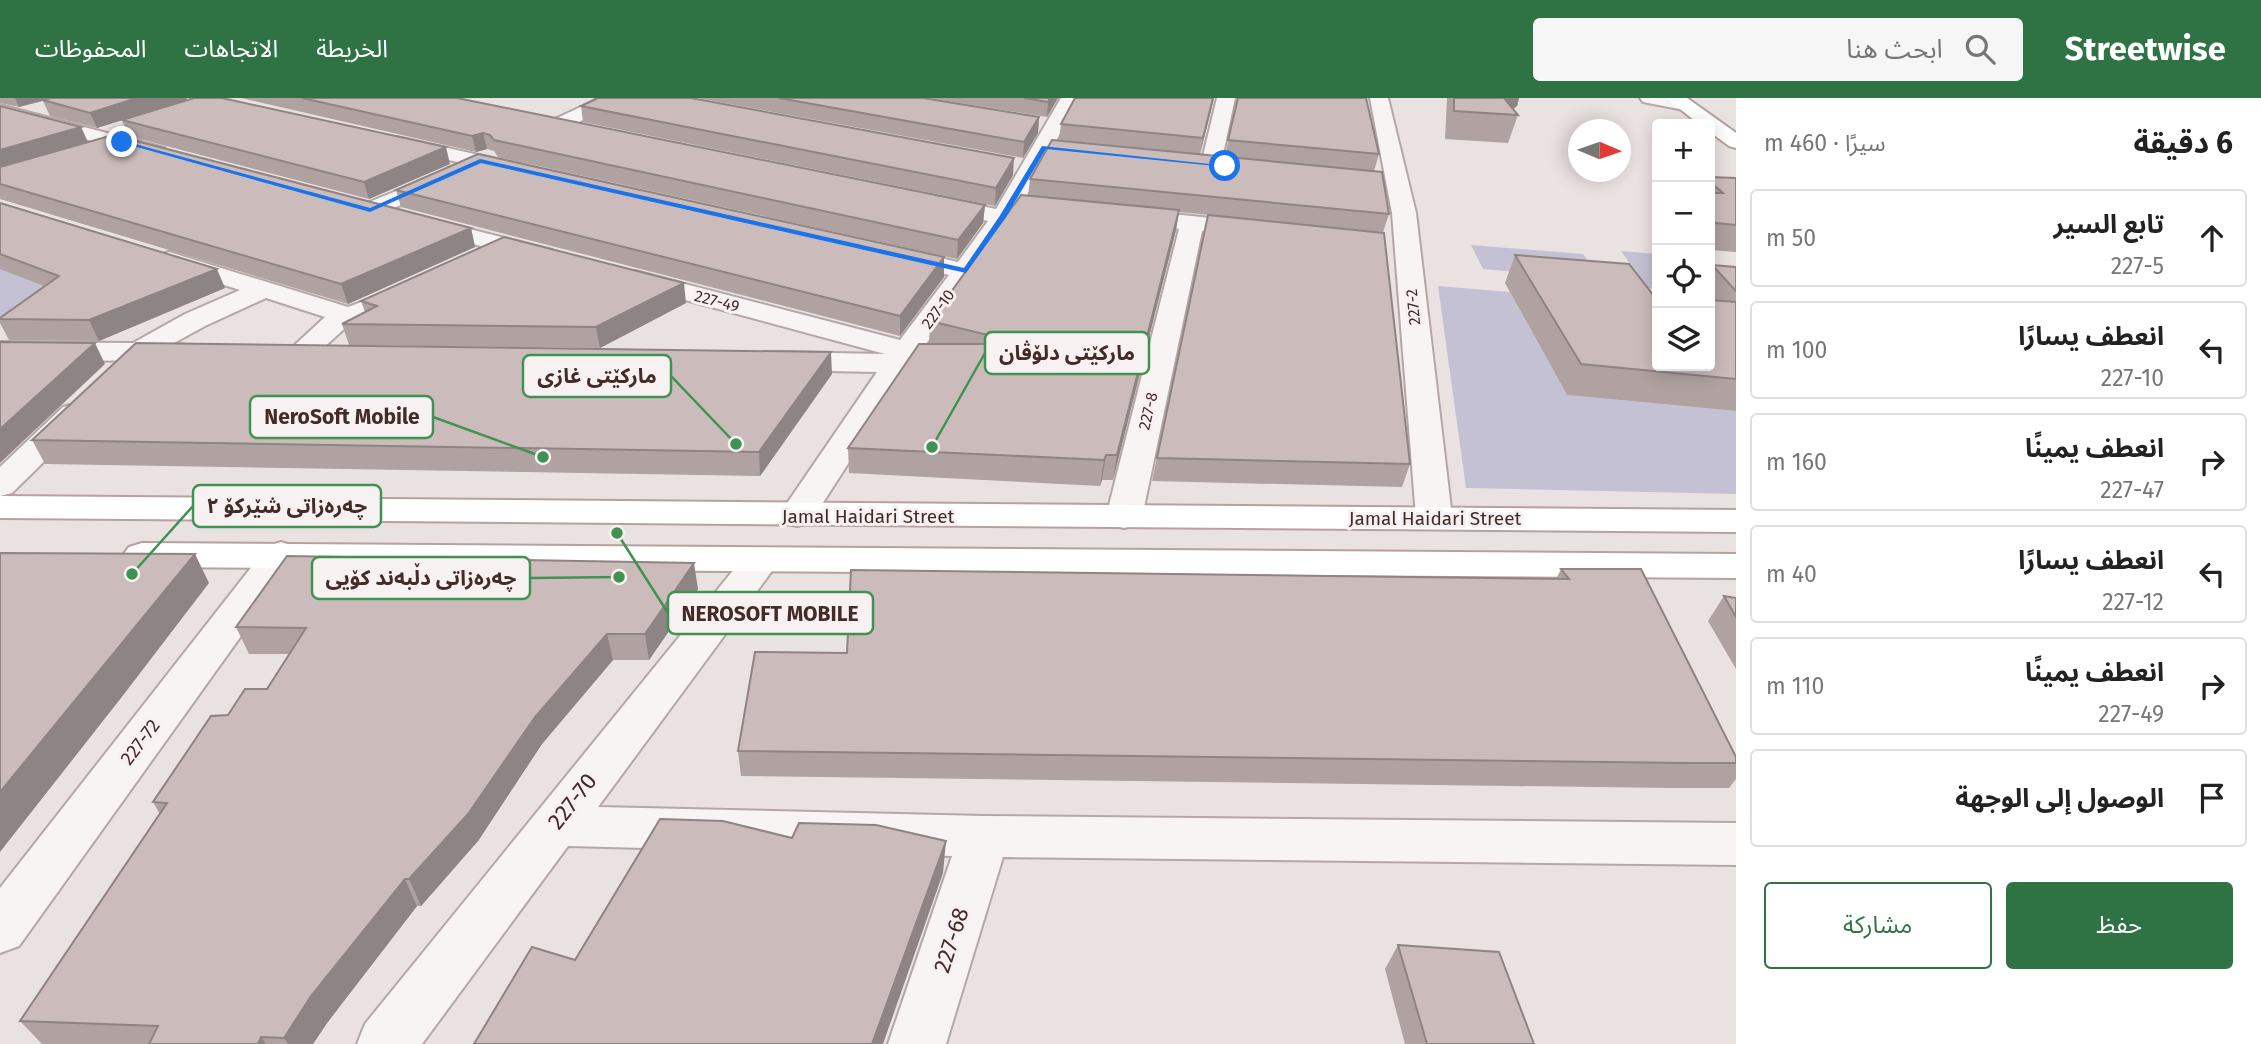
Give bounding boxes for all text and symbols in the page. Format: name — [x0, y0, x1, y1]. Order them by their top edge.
search box — [1533, 18, 2023, 81]
text: Streetwise — [2065, 29, 2226, 69]
icon: search — [1961, 30, 1999, 68]
text: ابحث هنا — [1846, 34, 1943, 65]
text: المحفوظات — [35, 35, 146, 63]
text: الاتجاهات — [184, 35, 278, 63]
text: الخريطة — [316, 35, 388, 63]
north arrow — [1568, 119, 1631, 182]
map controls — [1652, 119, 1715, 371]
button: + — [1652, 119, 1715, 182]
text: 6 دقيقة — [2133, 125, 2233, 161]
route end — [106, 126, 137, 157]
text: سيرًا · 460 m — [1764, 129, 1886, 157]
route start — [1209, 150, 1240, 181]
button: − — [1652, 182, 1715, 245]
text: تابع السير — [2054, 209, 2164, 240]
icon: ahead — [2193, 219, 2231, 257]
text: 50 m — [1766, 224, 1816, 252]
button: locate — [1652, 245, 1715, 308]
text: 227-5 — [2111, 252, 2164, 280]
street label: 227-49 — [692, 286, 742, 316]
street label: 227-10 — [917, 286, 959, 332]
street label: 227-2 — [1402, 288, 1424, 326]
button: layers — [1652, 308, 1715, 371]
text: انعطف يسارًا — [2018, 321, 2164, 352]
icon: left — [2193, 331, 2231, 369]
callout: ماركێتی دلۆڤان — [985, 332, 1149, 374]
text: 100 m — [1766, 336, 1827, 364]
text: ماركێتی دلۆڤان — [999, 340, 1135, 366]
callout: ماركێتی غازی — [523, 355, 671, 397]
text: ماركێتی غازی — [537, 363, 657, 389]
text: 227-10 — [2101, 364, 2164, 392]
street label: 227-8 — [1134, 390, 1162, 432]
callout: NeroSoft Mobile — [250, 396, 433, 438]
text: NeroSoft Mobile — [264, 404, 420, 430]
text: انعطف يمينًا — [2025, 433, 2164, 464]
icon: right — [2193, 443, 2231, 481]
text: 160 m — [1766, 448, 1827, 476]
text: 227-47 — [2100, 476, 2164, 504]
callout: چەرەزاتی شێرکۆ ٢ — [193, 485, 381, 527]
text: چەرەزاتی شێرکۆ ٢ — [207, 493, 367, 520]
street label: Jamal Haidari Street — [782, 505, 955, 528]
street label: Jamal Haidari Street — [1349, 507, 1522, 530]
text: انعطف يسارًا — [2018, 545, 2164, 576]
icon: left — [2193, 555, 2231, 593]
callout: چەرەزاتی دڵبەند کۆیی — [312, 557, 530, 599]
text: 40 m — [1766, 560, 1817, 588]
text: چەرەزاتی دڵبەند کۆیی — [326, 562, 516, 592]
text: 227-12 — [2102, 588, 2164, 616]
callout: NEROSOFT MOBILE — [668, 592, 873, 634]
text: NEROSOFT MOBILE — [682, 601, 858, 627]
text: انعطف يمينًا — [2025, 657, 2164, 688]
icon: right — [2193, 667, 2231, 705]
text: 110 m — [1766, 672, 1824, 700]
text: 227-49 — [2098, 700, 2164, 728]
street label: 227-72 — [115, 715, 165, 769]
street label: 227-70 — [541, 767, 603, 835]
icon: arrive — [2193, 779, 2231, 817]
text: الوصول إلى الوجهة — [1955, 783, 2164, 814]
button: مشاركة — [1764, 882, 1992, 969]
button: حفظ — [2006, 882, 2233, 969]
street label: 227-68 — [927, 904, 975, 976]

